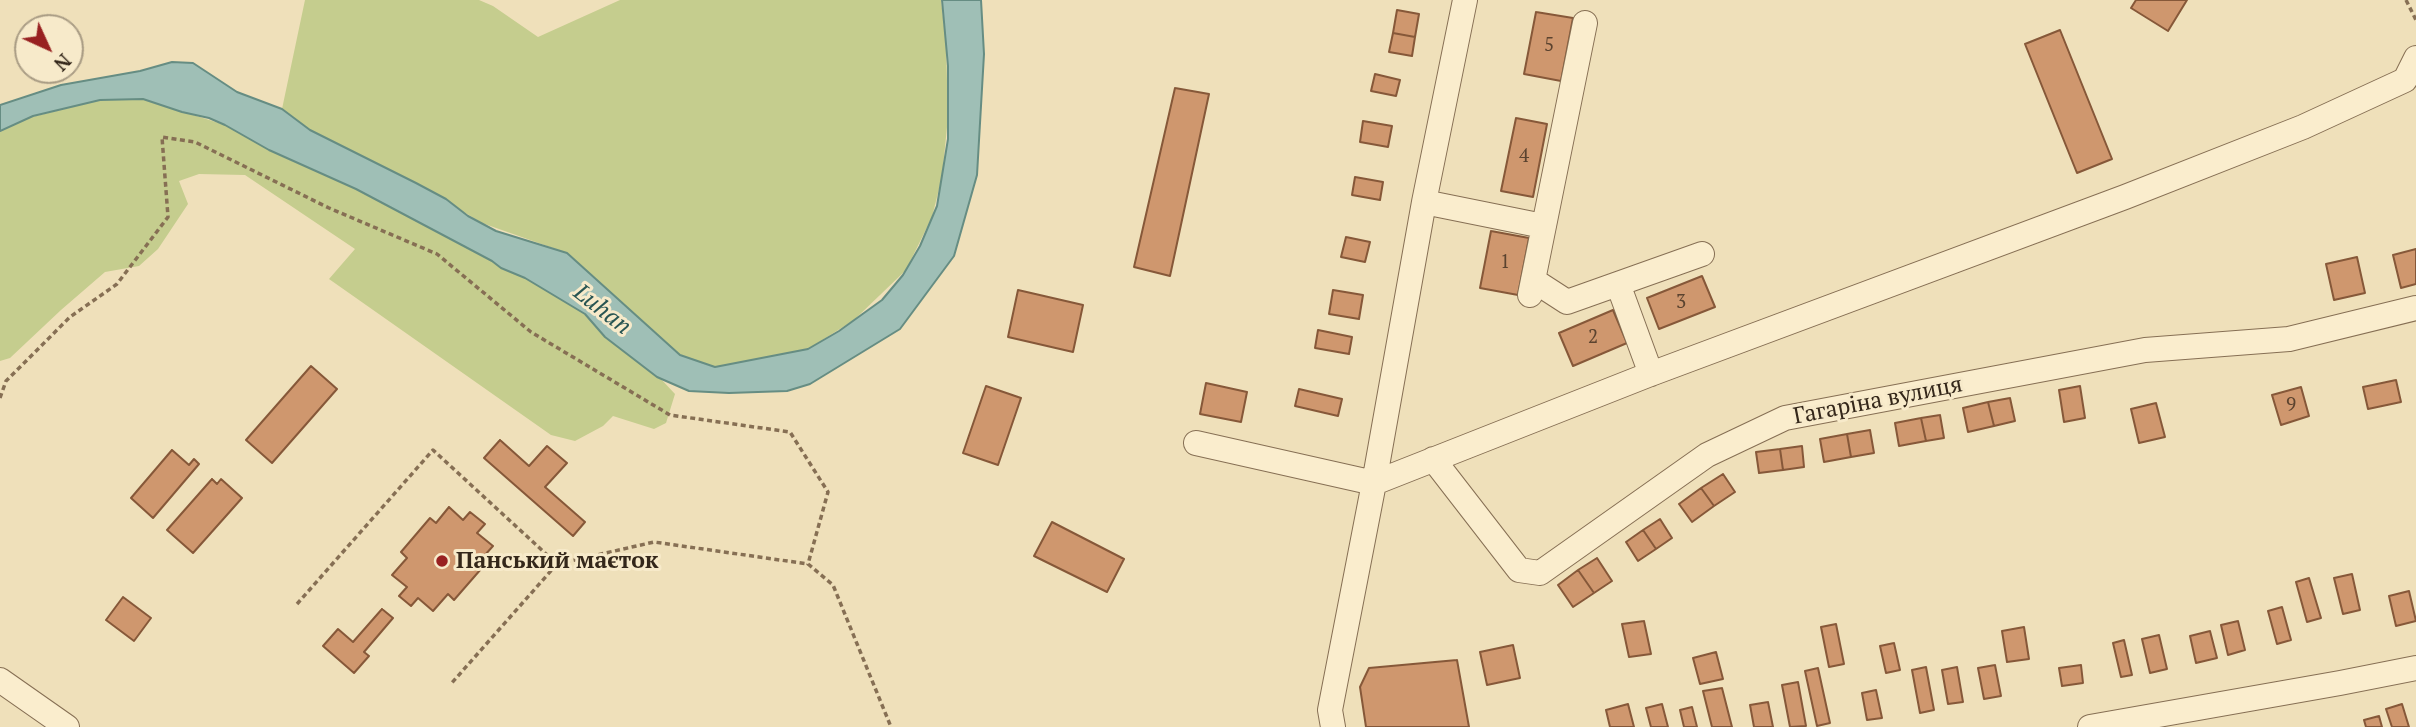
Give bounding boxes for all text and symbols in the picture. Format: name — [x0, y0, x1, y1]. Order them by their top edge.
north arrow — [14, 14, 84, 84]
house number: 5 — [1544, 35, 1554, 57]
text: N — [49, 49, 77, 77]
house number: 4 — [1519, 146, 1529, 168]
house number: 1 — [1500, 252, 1510, 274]
water label: Luhan — [568, 279, 636, 341]
house number: 3 — [1676, 292, 1686, 314]
house number: 2 — [1588, 327, 1598, 349]
street label: Гагаріна вулиця — [1791, 371, 1965, 431]
house number: 9 — [2286, 395, 2296, 417]
place label: Панський маєток — [456, 547, 658, 575]
marker: Панський маєток — [434, 553, 450, 569]

